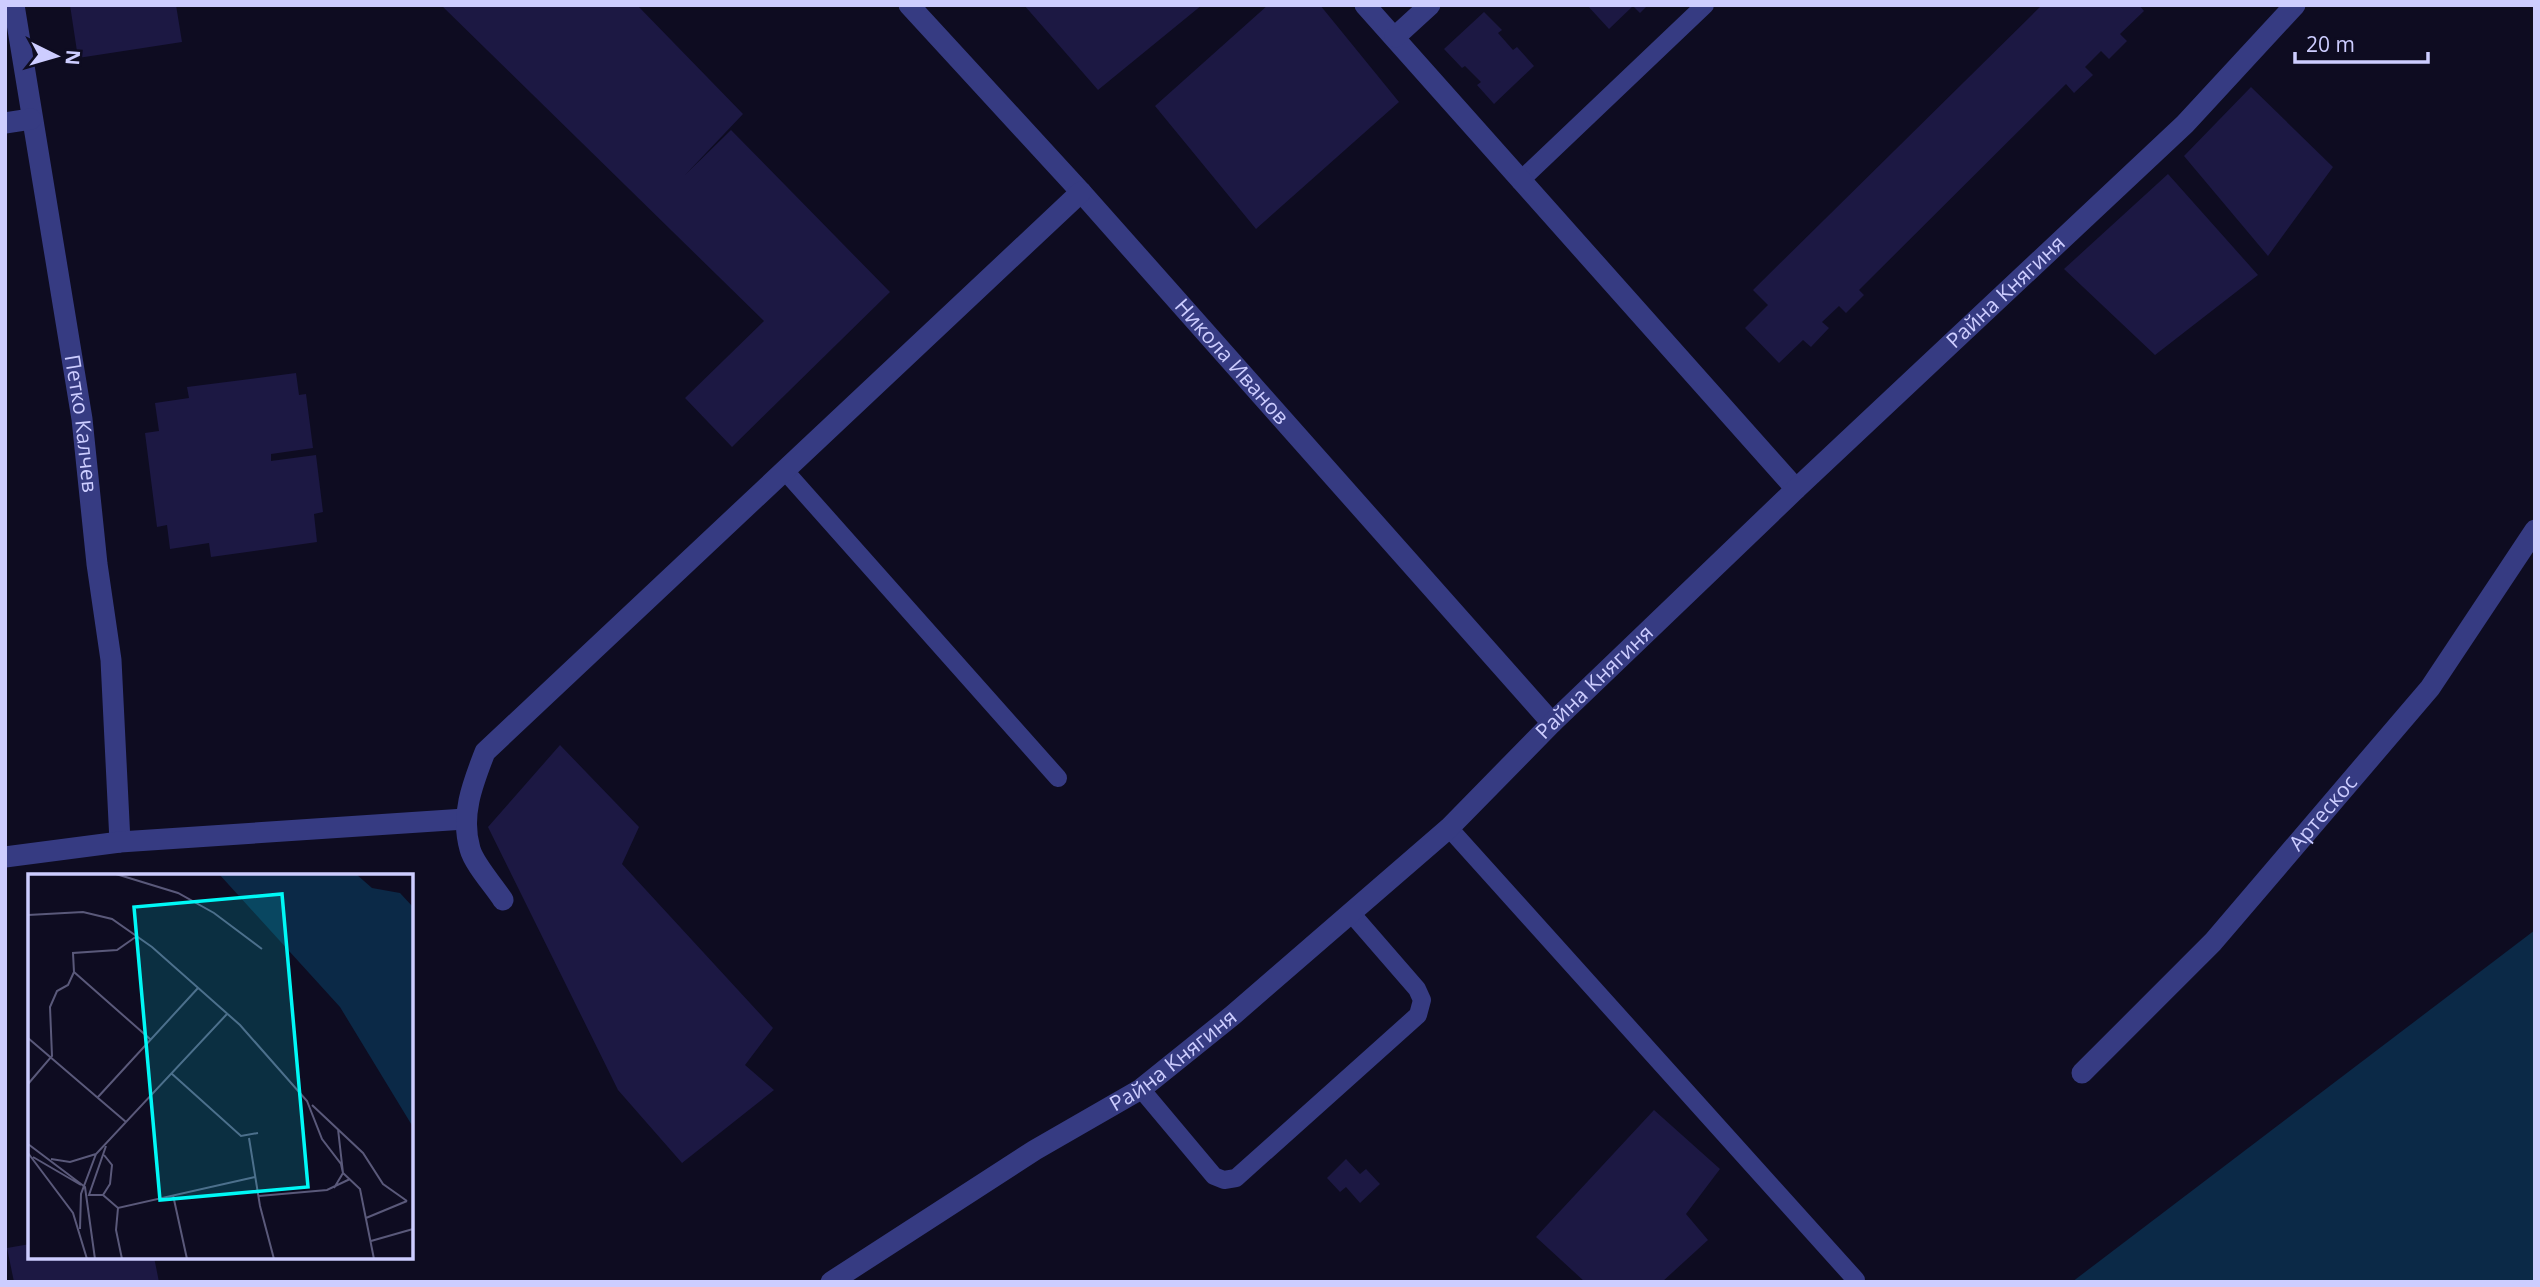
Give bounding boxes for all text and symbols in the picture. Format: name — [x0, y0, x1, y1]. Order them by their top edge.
north arrow — [21, 21, 91, 91]
scale bar — [2295, 21, 2428, 65]
text: 20 m — [2306, 30, 2355, 58]
text: N — [59, 49, 87, 66]
street label: Райна Княгиня — [1940, 229, 2071, 354]
street label: Никола Иванов — [1169, 292, 1296, 430]
street label: Петко Калчев — [59, 352, 105, 494]
street label: Райна Княгиня — [1529, 618, 1659, 745]
street label: Артескос — [2282, 768, 2363, 856]
inset map — [28, 874, 413, 1259]
street label: Райна Княгиня — [1104, 1003, 1242, 1117]

